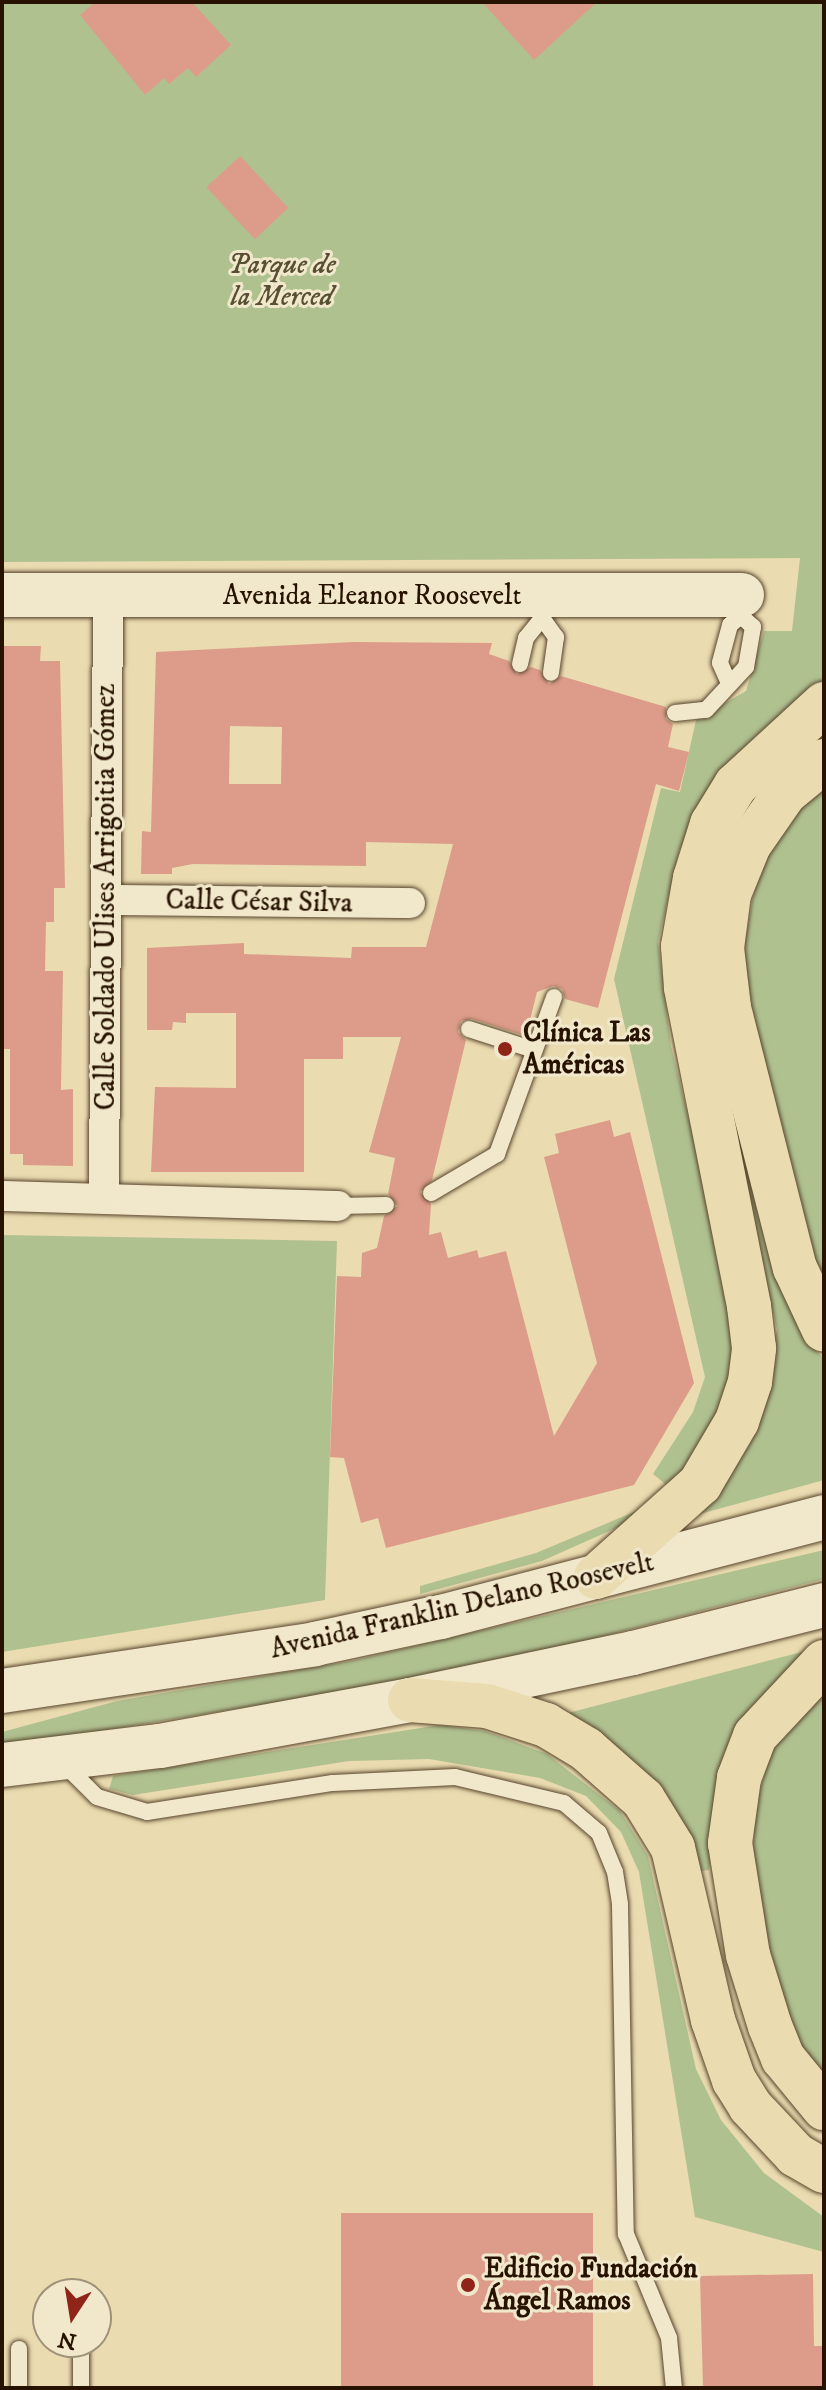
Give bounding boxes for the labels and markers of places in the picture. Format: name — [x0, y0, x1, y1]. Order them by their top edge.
place label: Clínica Las Américas — [523, 1016, 650, 1082]
marker: Clínica Las Américas — [494, 1038, 516, 1060]
place label: Edificio Fundación Ángel Ramos — [484, 2252, 698, 2318]
marker: Edificio Fundación Ángel Ramos — [459, 2276, 477, 2294]

